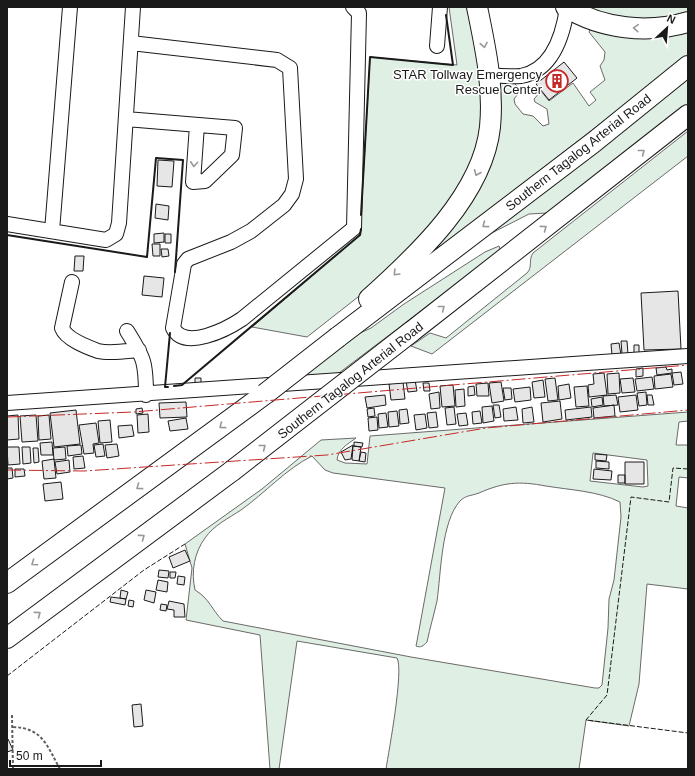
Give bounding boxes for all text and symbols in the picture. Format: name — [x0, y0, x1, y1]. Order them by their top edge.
north arrow — [647, 8, 687, 48]
text: N — [665, 12, 678, 26]
one-way arrow — [633, 24, 639, 32]
one-way arrow — [480, 42, 488, 48]
place label: STAR Tollway Emergency Rescue Center — [393, 67, 543, 97]
building icon: STAR Tollway Emergency Rescue Center — [544, 68, 570, 94]
street label: Southern Tagalog Arterial Road — [503, 91, 654, 214]
one-way arrow — [638, 150, 645, 157]
one-way arrow — [190, 161, 199, 167]
one-way arrow — [474, 168, 482, 176]
one-way arrow — [482, 220, 489, 227]
one-way arrow — [539, 226, 546, 233]
one-way arrow — [393, 268, 401, 276]
one-way arrow — [437, 306, 444, 313]
street label: Southern Tagalog Arterial Road — [275, 319, 426, 442]
one-way arrow — [220, 421, 227, 428]
one-way arrow — [258, 445, 265, 452]
one-way arrow — [137, 482, 144, 489]
one-way arrow — [138, 535, 145, 542]
one-way arrow — [31, 558, 38, 565]
one-way arrow — [34, 612, 41, 619]
scale bar — [10, 742, 101, 768]
text: 50 m — [16, 749, 43, 763]

